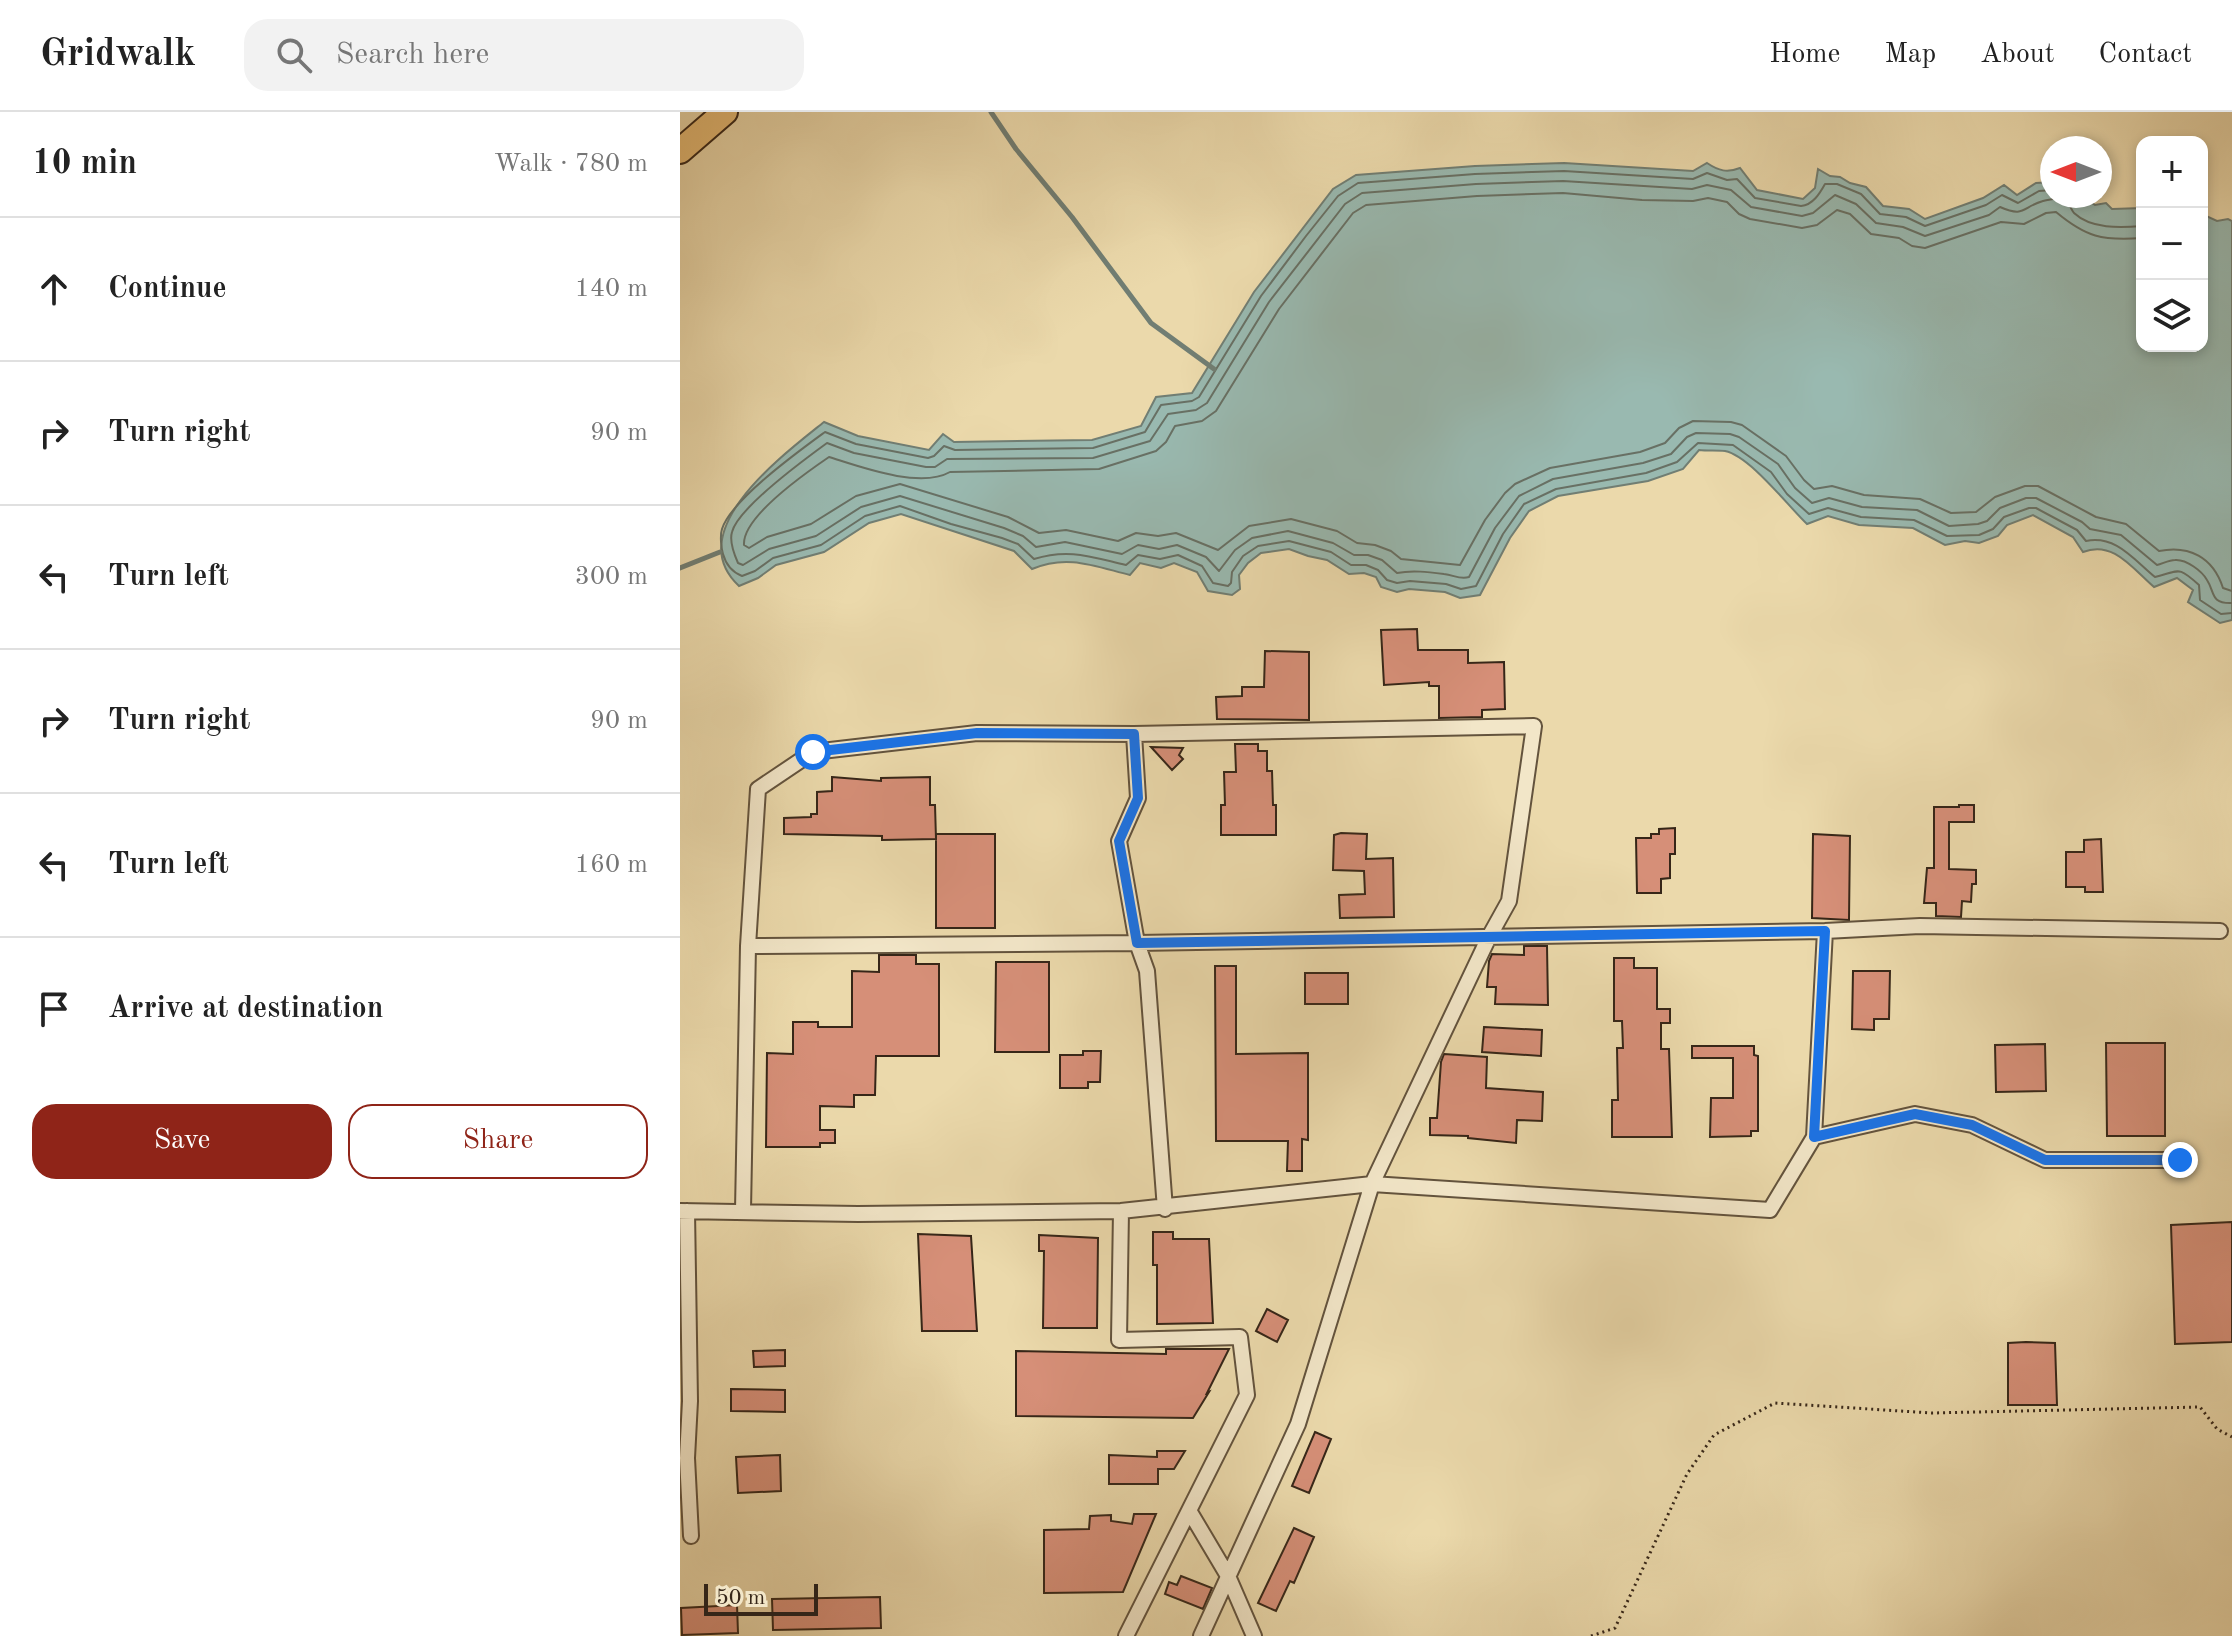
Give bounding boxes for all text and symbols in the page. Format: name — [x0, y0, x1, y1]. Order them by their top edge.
search box — [244, 19, 804, 91]
icon: search — [272, 33, 316, 77]
text: Gridwalk — [40, 36, 196, 74]
text: Search here — [336, 40, 489, 70]
text: Home — [1769, 41, 1840, 69]
text: Map — [1884, 41, 1936, 69]
text: About — [1980, 41, 2055, 69]
text: Contact — [2099, 41, 2192, 69]
north arrow — [2040, 136, 2112, 208]
map controls — [2136, 136, 2208, 352]
button: + — [2136, 136, 2208, 208]
text: 10 min — [32, 147, 137, 181]
text: Walk · 780 m — [494, 151, 648, 177]
button: − — [2136, 208, 2208, 280]
icon: ahead — [32, 267, 76, 311]
text: Continue — [108, 274, 227, 304]
text: 140 m — [575, 276, 648, 302]
button: layers — [2136, 280, 2208, 352]
icon: right — [32, 411, 76, 455]
text: Turn right — [108, 418, 250, 448]
text: 90 m — [590, 420, 648, 446]
icon: left — [32, 555, 76, 599]
text: Turn left — [108, 562, 229, 592]
text: 300 m — [575, 564, 648, 590]
icon: right — [32, 699, 76, 743]
text: Turn right — [108, 706, 250, 736]
text: 90 m — [590, 708, 648, 734]
route start — [795, 734, 831, 770]
icon: left — [32, 843, 76, 887]
text: Turn left — [108, 850, 229, 880]
text: 160 m — [575, 852, 648, 878]
icon: arrive — [32, 987, 76, 1031]
text: Arrive at destination — [108, 994, 383, 1024]
button: Save — [32, 1104, 332, 1179]
button: Share — [348, 1104, 648, 1179]
route end — [2162, 1142, 2198, 1178]
scale bar — [704, 1580, 818, 1616]
text: 50 m — [716, 1587, 765, 1609]

